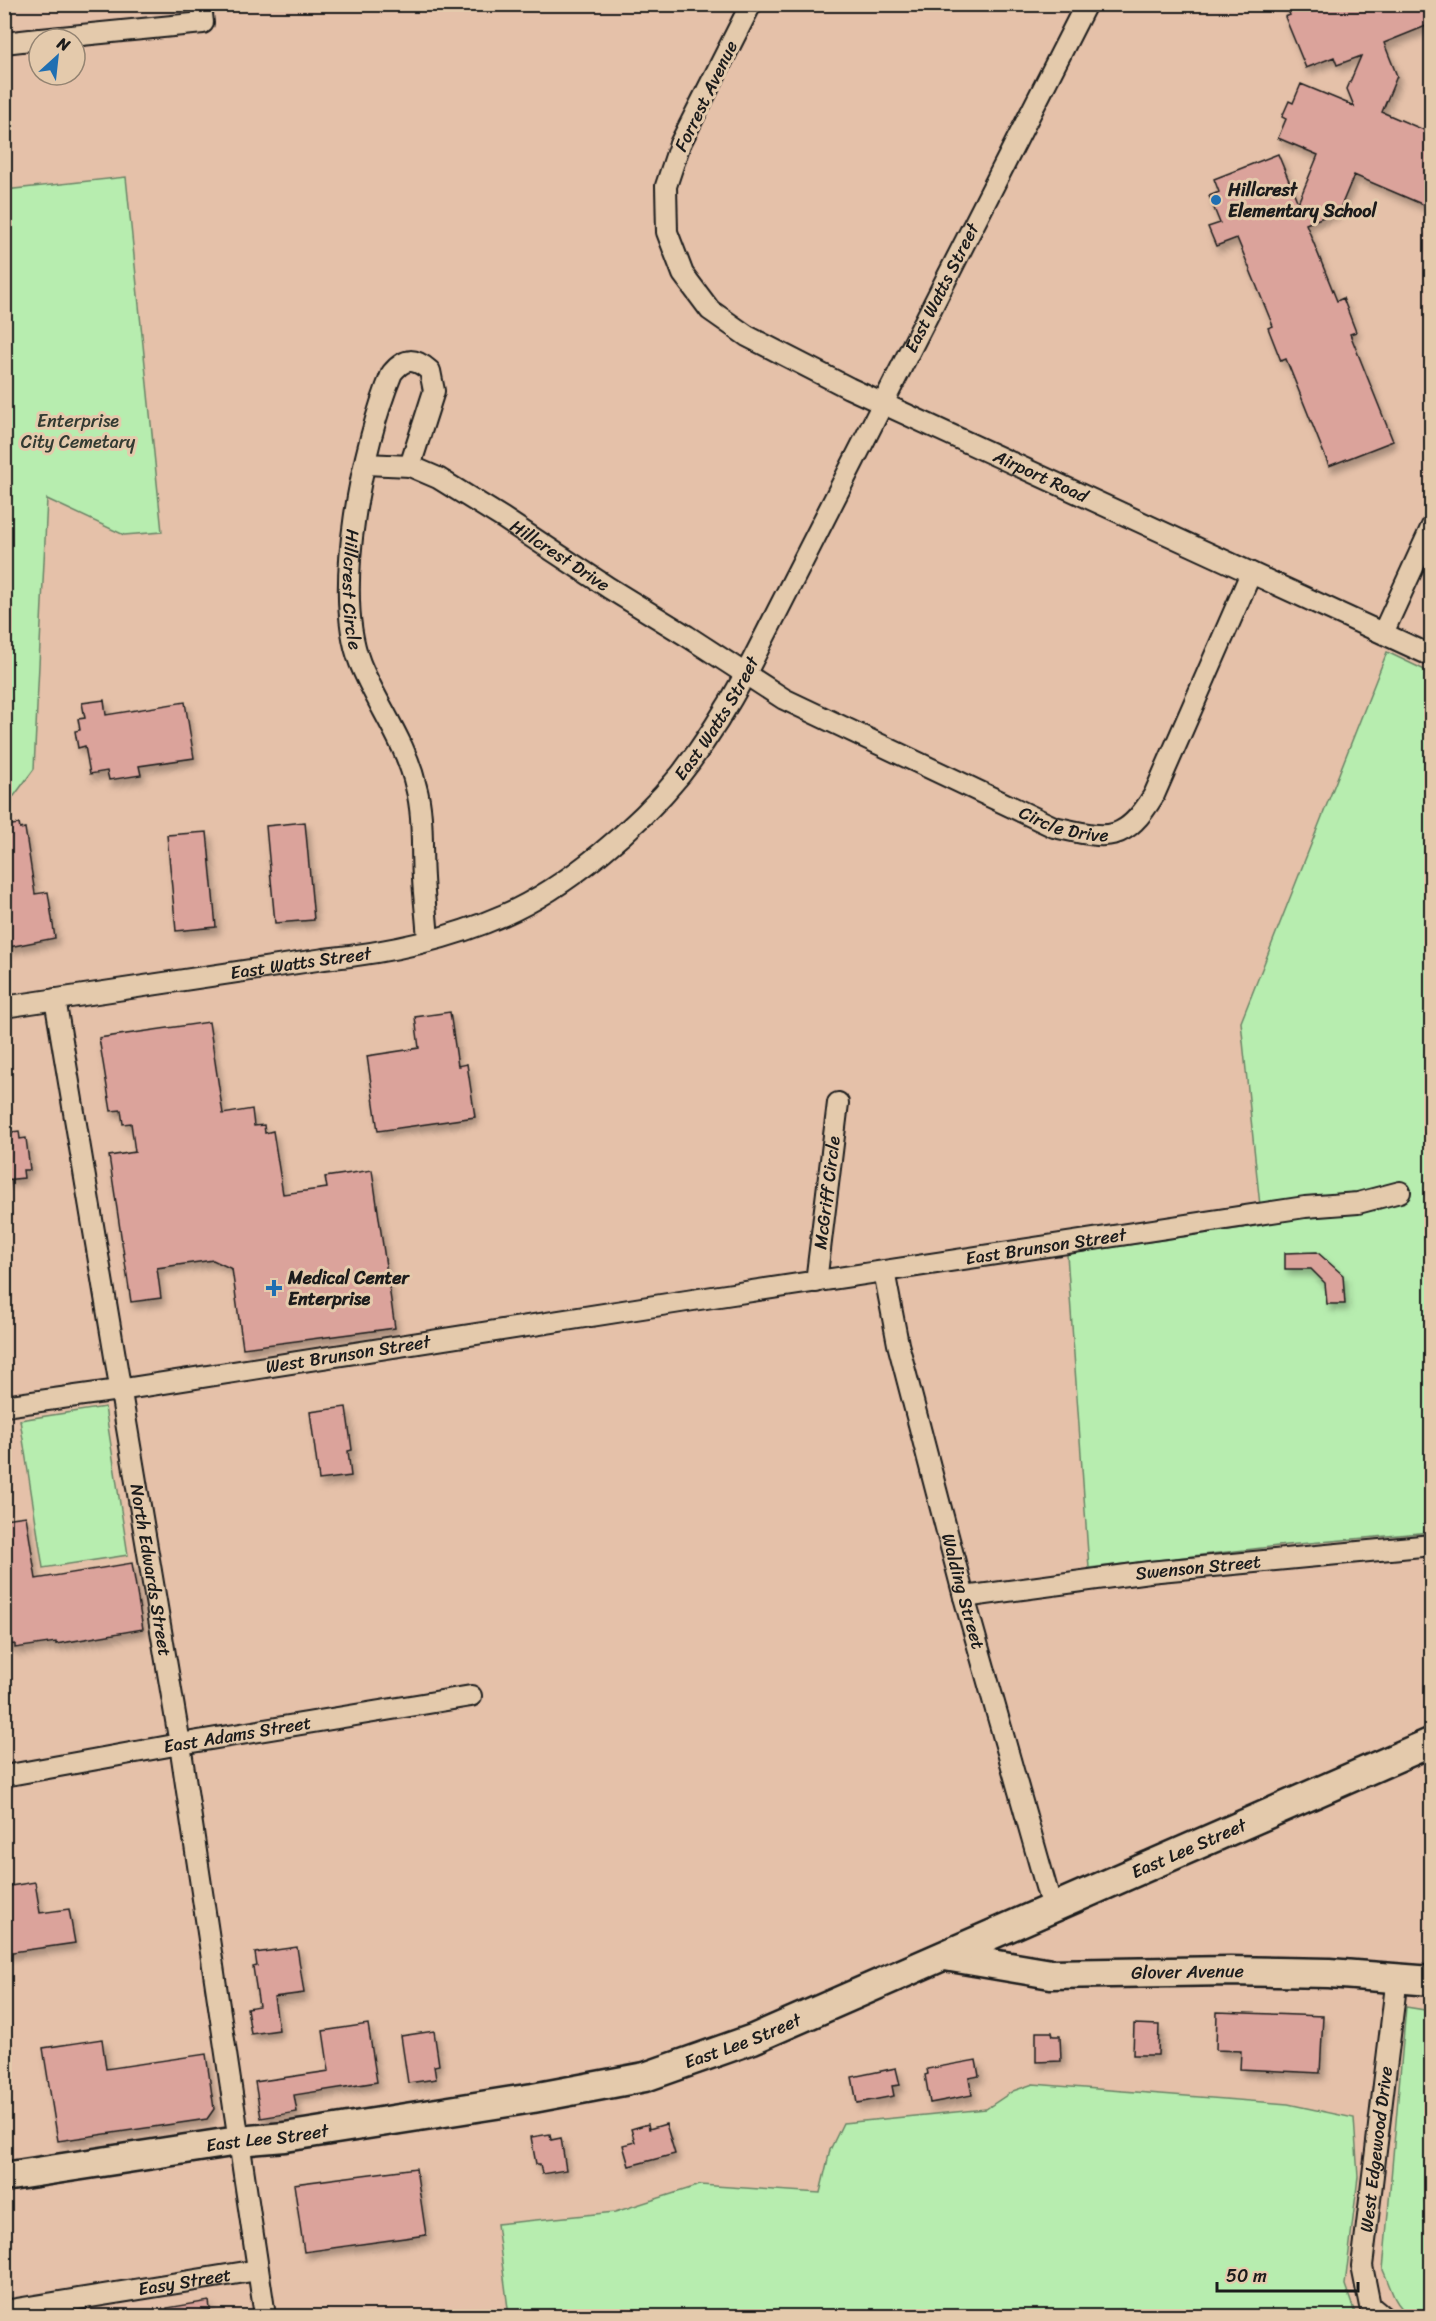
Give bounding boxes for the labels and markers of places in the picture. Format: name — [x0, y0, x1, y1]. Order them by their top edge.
place label: Hillcrest Elementary School — [1227, 174, 1377, 227]
marker: Hillcrest Elementary School — [1209, 193, 1223, 207]
place label: Medical Center Enterprise — [287, 1262, 411, 1315]
marker: Medical Center Enterprise — [265, 1279, 283, 1297]

